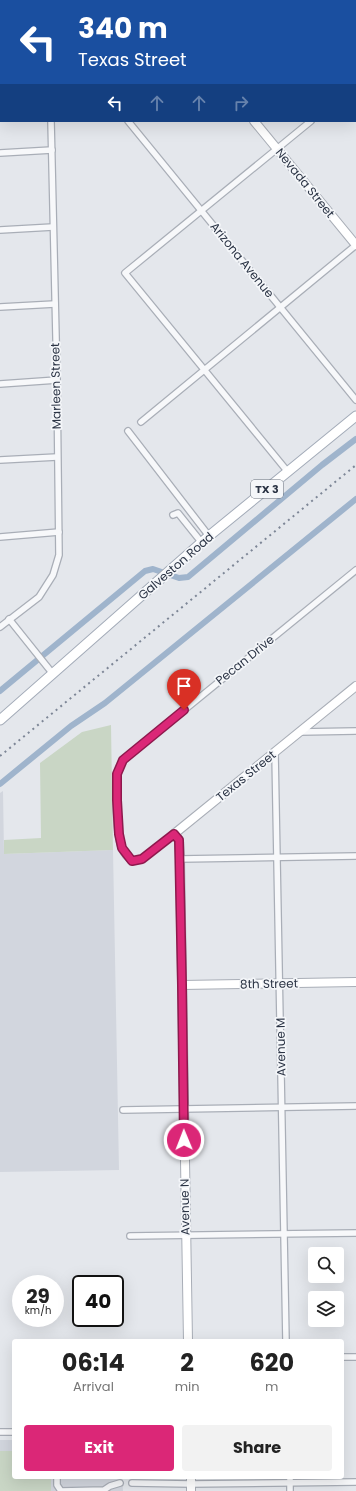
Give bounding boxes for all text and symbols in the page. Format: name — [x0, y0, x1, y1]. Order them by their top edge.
text: 340 m — [78, 9, 168, 48]
icon: left — [12, 16, 64, 68]
text: Texas Street — [78, 47, 187, 72]
icon: left — [104, 92, 126, 114]
icon: ahead — [146, 92, 168, 114]
icon: ahead — [188, 92, 210, 114]
icon: right — [230, 92, 252, 114]
street label: Nevada Street — [272, 144, 339, 221]
street label: Arizona Avenue — [207, 218, 278, 301]
street label: Marleen Street — [46, 342, 65, 430]
road number: TX 3 — [251, 480, 283, 498]
street label: Galveston Road — [134, 528, 217, 603]
street label: Pecan Drive — [212, 631, 278, 688]
pin — [167, 669, 201, 710]
icon: arrive — [173, 675, 195, 697]
street label: Texas Street — [212, 746, 279, 805]
street label: 8th Street — [240, 974, 298, 993]
street label: Avenue M — [271, 1018, 290, 1076]
position arrow — [163, 1119, 205, 1161]
street label: Avenue N — [176, 1179, 193, 1236]
map controls — [308, 1247, 344, 1327]
button: search — [308, 1247, 344, 1283]
speed limit sign: 40 — [72, 1275, 124, 1327]
text: 29 — [26, 1282, 50, 1310]
button: layers — [308, 1291, 344, 1327]
text: km/h — [25, 1303, 51, 1318]
text: 06:14 — [62, 1346, 125, 1379]
text: 2 — [180, 1346, 194, 1379]
text: 620 — [249, 1346, 294, 1379]
text: Arrival — [73, 1377, 114, 1396]
text: min — [175, 1377, 200, 1396]
text: m — [265, 1377, 279, 1396]
button: Exit — [24, 1425, 174, 1471]
button: Share — [182, 1425, 332, 1471]

